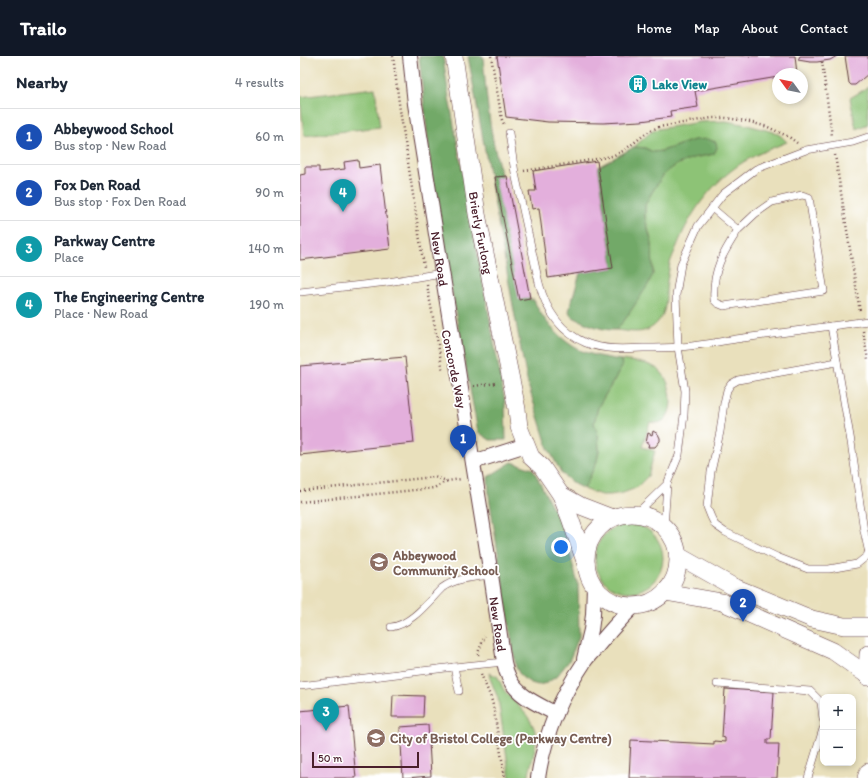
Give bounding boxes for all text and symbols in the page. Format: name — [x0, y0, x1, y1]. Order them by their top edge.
text: Trailo — [20, 17, 67, 40]
text: Home — [637, 20, 672, 37]
text: Map — [694, 20, 720, 37]
text: About — [742, 20, 778, 37]
text: Contact — [800, 20, 848, 37]
north arrow — [772, 68, 808, 104]
text: Nearby — [16, 72, 68, 92]
building icon: Lake View — [627, 73, 649, 95]
text: 4 results — [235, 75, 284, 90]
place label: Lake View — [652, 77, 707, 92]
text: Abbeywood School — [54, 120, 173, 138]
text: 1 — [26, 129, 32, 144]
text: 60 m — [255, 129, 284, 144]
text: Bus stop · New Road — [54, 138, 167, 153]
text: Fox Den Road — [54, 176, 141, 194]
pin: 4 — [330, 179, 356, 212]
text: 2 — [26, 185, 32, 200]
text: 90 m — [255, 185, 284, 200]
street label: Brierly Furlong — [466, 191, 497, 276]
text: Bus stop · Fox Den Road — [54, 194, 186, 209]
street label: New Road — [428, 230, 452, 287]
text: Parkway Centre — [54, 232, 155, 250]
text: 3 — [25, 241, 33, 256]
text: 140 m — [248, 241, 284, 256]
text: Place — [54, 250, 84, 265]
text: The Engineering Centre — [54, 288, 204, 306]
text: 4 — [25, 297, 33, 312]
text: 190 m — [249, 297, 284, 312]
text: Place · New Road — [54, 306, 148, 321]
street label: Concorde Way — [438, 328, 470, 410]
pin: 1 — [450, 425, 476, 458]
your location — [551, 537, 571, 557]
place label: Abbeywood Community School — [392, 548, 499, 579]
school or university icon: Abbeywood Community School — [368, 551, 390, 573]
pin: 2 — [730, 589, 756, 622]
street label: New Road — [487, 596, 510, 653]
map controls — [820, 694, 856, 766]
button: + — [820, 694, 856, 730]
pin: 3 — [313, 698, 339, 731]
school or university icon: City of Bristol College (Parkway Centre) — [365, 727, 387, 749]
button: − — [820, 730, 856, 766]
place label: City of Bristol College (Parkway Centre) — [390, 731, 612, 747]
scale bar — [312, 750, 419, 769]
text: 50 m — [318, 752, 342, 765]

